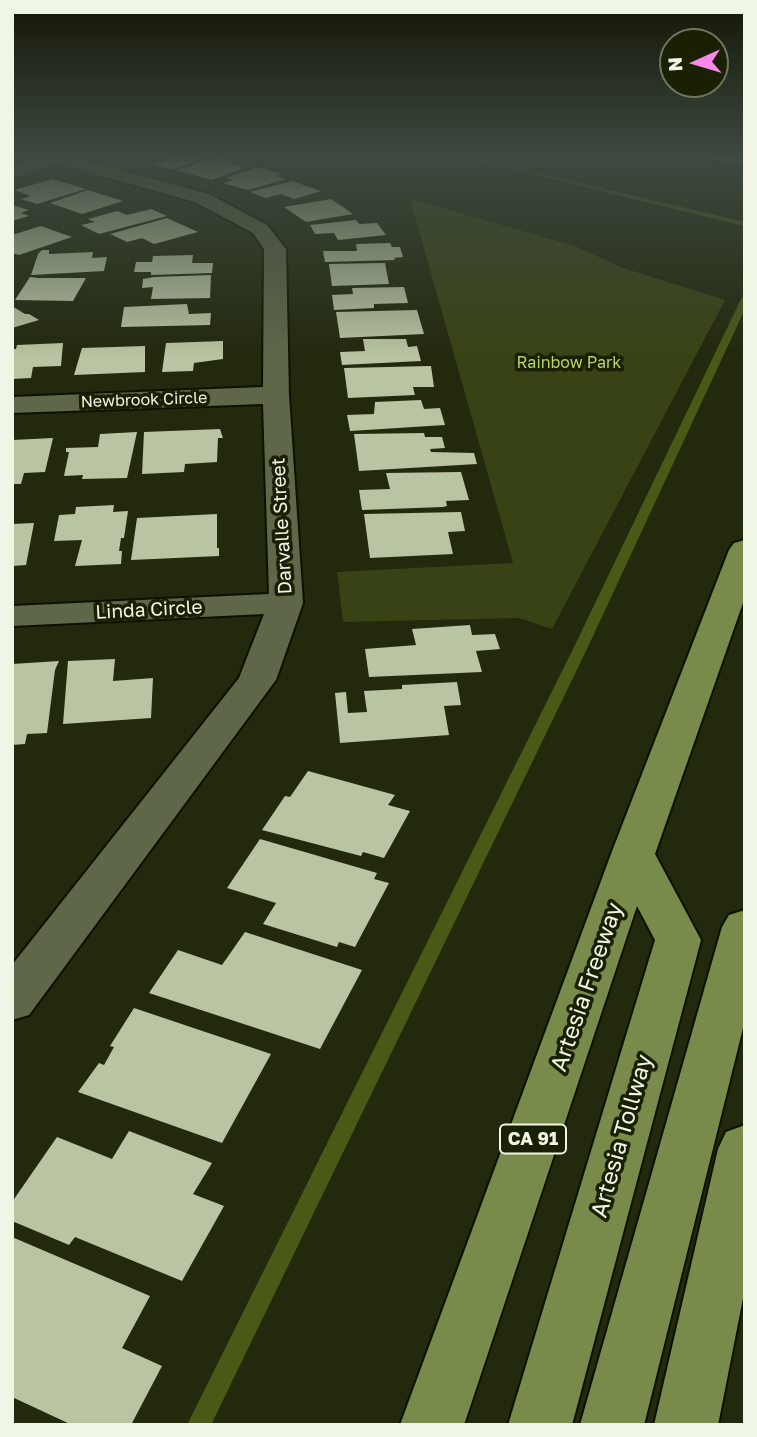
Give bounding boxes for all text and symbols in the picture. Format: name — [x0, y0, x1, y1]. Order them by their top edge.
north arrow — [659, 28, 729, 98]
text: N — [663, 56, 687, 72]
park label: Rainbow Park — [517, 353, 621, 373]
street label: Newbrook Circle — [80, 388, 208, 412]
street label: Darvalle Street — [267, 457, 297, 595]
street label: Linda Circle — [95, 596, 203, 624]
street label: Artesia Freeway — [545, 899, 629, 1075]
street label: Artesia Tollway — [586, 1051, 658, 1221]
road number: CA 91 — [500, 1124, 566, 1154]

